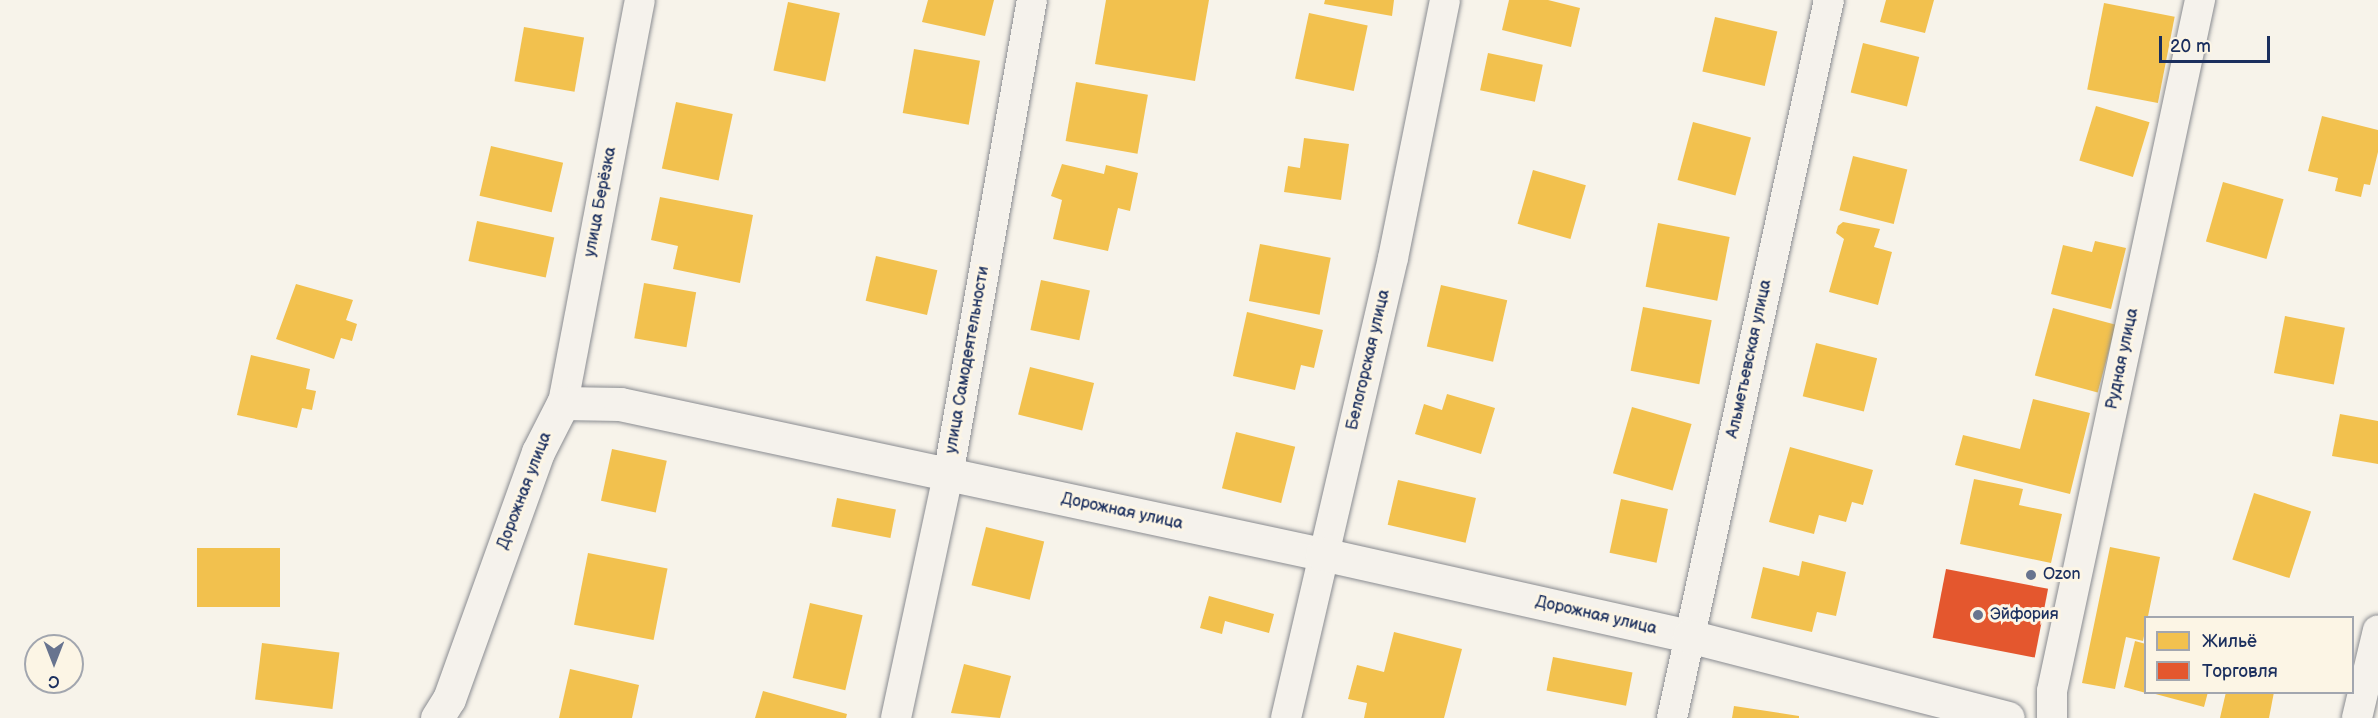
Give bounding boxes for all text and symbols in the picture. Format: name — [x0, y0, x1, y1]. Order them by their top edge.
scale bar — [2162, 24, 2273, 62]
text: 20 m — [2170, 36, 2211, 57]
street label: улица Берёзка — [581, 145, 621, 259]
street label: улица Самодеятельности — [942, 265, 994, 455]
street label: Альметьевская улица — [1724, 278, 1776, 440]
street label: Белогорская улица — [1343, 288, 1395, 432]
street label: Рудная улица — [2103, 307, 2143, 411]
street label: Дорожная улица — [494, 430, 556, 552]
street label: Дорожная улица — [1059, 490, 1185, 534]
place label: Ozon — [2043, 565, 2081, 585]
marker: Ozon — [2024, 568, 2038, 582]
street label: Дорожная улица — [1533, 593, 1659, 639]
place label: Эйфория — [1990, 605, 2059, 625]
marker: Эйфория — [1971, 608, 1985, 622]
legend — [2144, 616, 2354, 694]
text: Жильё — [2202, 631, 2257, 652]
north arrow — [24, 634, 84, 694]
text: Торговля — [2202, 661, 2278, 682]
text: С — [48, 671, 60, 690]

